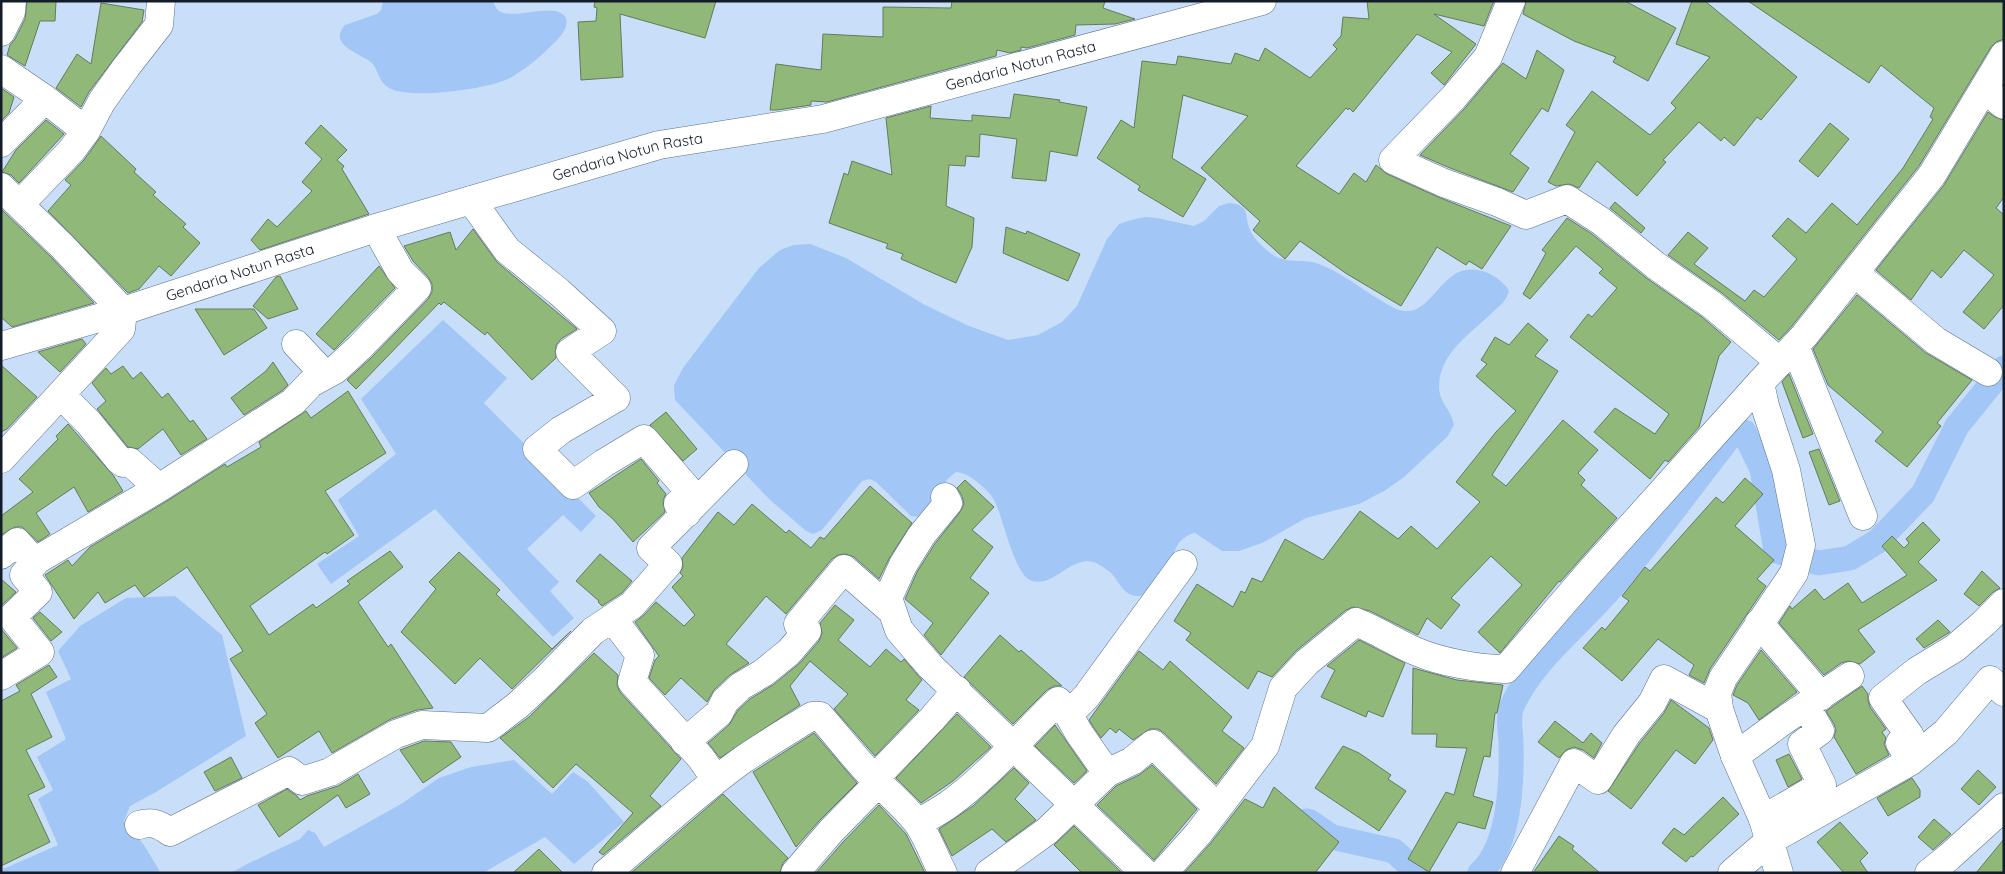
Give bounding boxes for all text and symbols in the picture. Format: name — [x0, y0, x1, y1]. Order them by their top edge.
street label: Gendaria Notun Rasta — [943, 36, 1098, 95]
street label: Gendaria Notun Rasta — [550, 128, 704, 185]
street label: Gendaria Notun Rasta — [163, 239, 316, 305]

